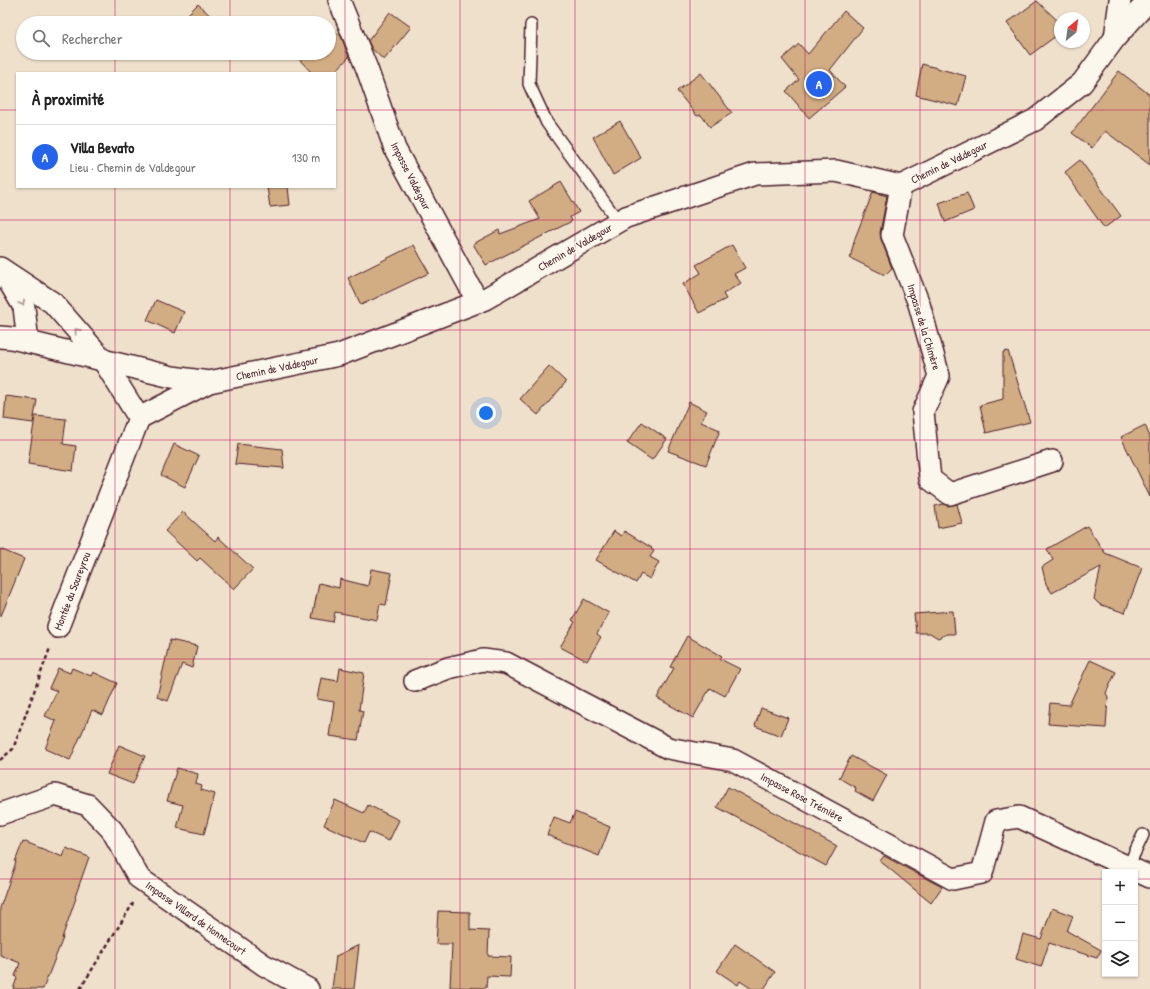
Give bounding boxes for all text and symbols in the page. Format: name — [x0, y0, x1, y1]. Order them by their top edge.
north arrow — [1054, 12, 1090, 48]
search box — [16, 16, 336, 60]
icon: search — [30, 27, 52, 49]
text: Rechercher — [62, 28, 123, 49]
pin: A — [806, 69, 832, 99]
text: À proximité — [32, 87, 104, 110]
text: Villa Bevato — [70, 137, 134, 158]
street label: Chemin de Valdegour — [908, 137, 990, 187]
street label: Impasse Valdegour — [388, 140, 434, 213]
text: A — [42, 148, 48, 166]
text: 130 m — [292, 148, 320, 166]
text: Lieu · Chemin de Valdegour — [70, 158, 196, 176]
street label: Chemin de Valdegour — [535, 220, 615, 274]
street label: Impasse de la Chimère — [904, 282, 944, 372]
one-way arrow — [17, 299, 24, 306]
one-way arrow — [75, 328, 82, 336]
street label: Chemin de Valdegour — [235, 352, 320, 384]
your location — [476, 403, 496, 423]
street label: Montée du Soureyrou — [51, 549, 94, 632]
street label: Impasse Rose Trémière — [758, 769, 846, 825]
map controls — [1102, 869, 1138, 977]
button: + — [1102, 869, 1138, 905]
street label: Impasse Villard de Honnecourt — [143, 878, 249, 958]
button: − — [1102, 905, 1138, 941]
button: layers — [1102, 941, 1138, 977]

